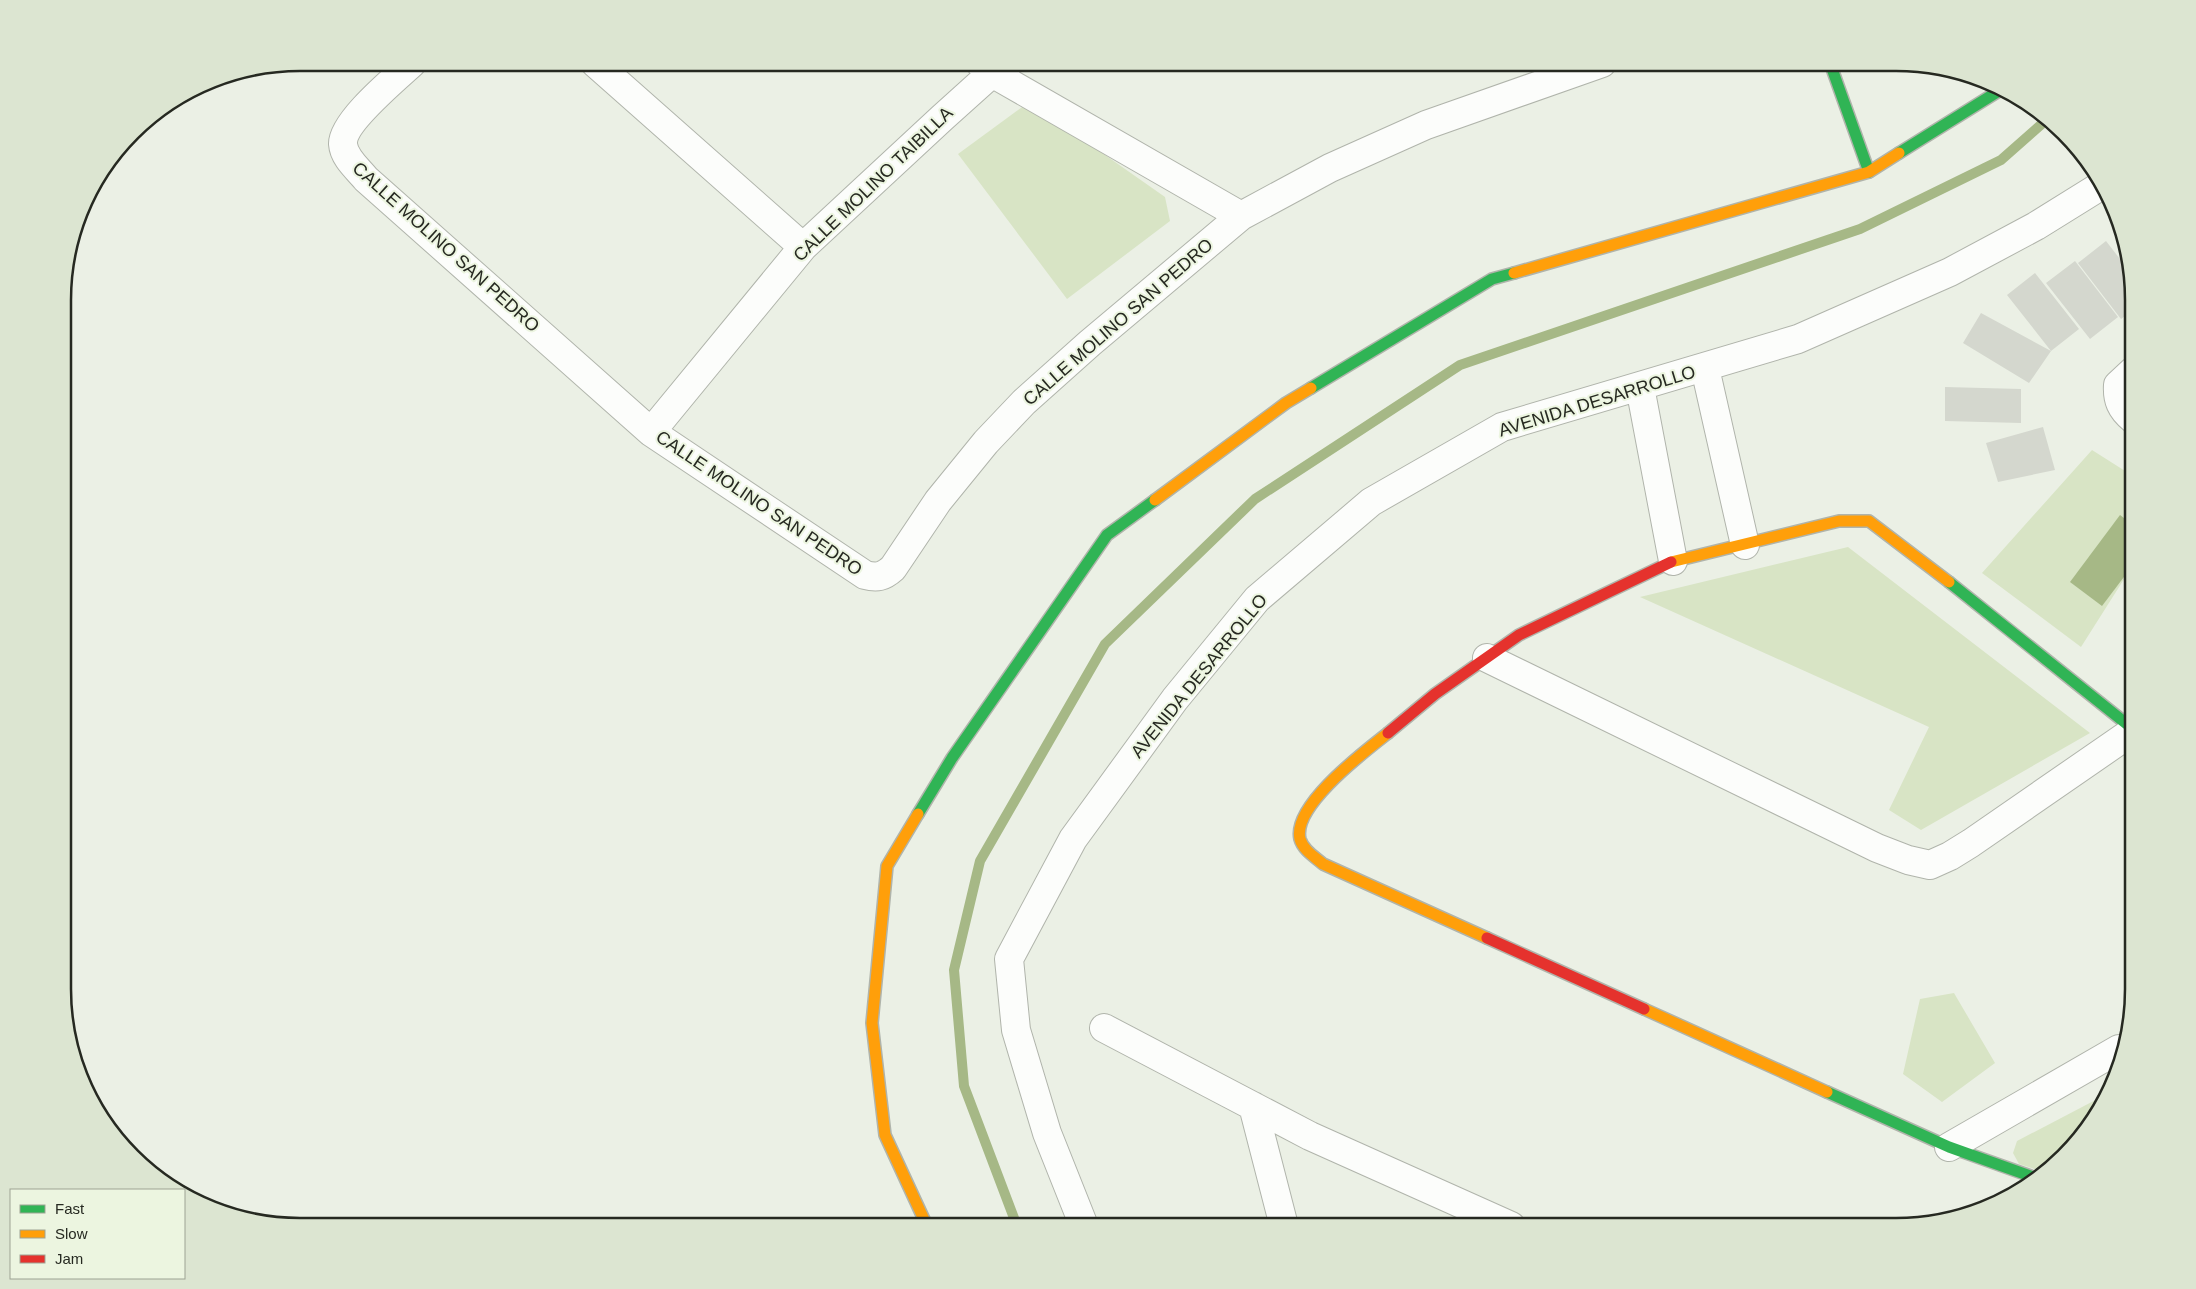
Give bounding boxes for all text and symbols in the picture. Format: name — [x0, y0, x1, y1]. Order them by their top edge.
street label: CALLE MOLINO TAIBILLA — [789, 103, 957, 265]
street label: CALLE MOLINO SAN PEDRO — [349, 158, 543, 336]
street label: CALLE MOLINO SAN PEDRO — [1019, 234, 1217, 410]
street label: AVENIDA DESARROLLO — [1496, 362, 1698, 440]
street label: CALLE MOLINO SAN PEDRO — [652, 426, 866, 580]
street label: AVENIDA DESARROLLO — [1127, 590, 1271, 762]
legend — [10, 1189, 185, 1279]
text: Fast — [55, 1200, 85, 1217]
text: Slow — [55, 1225, 88, 1242]
text: Jam — [55, 1250, 83, 1267]

